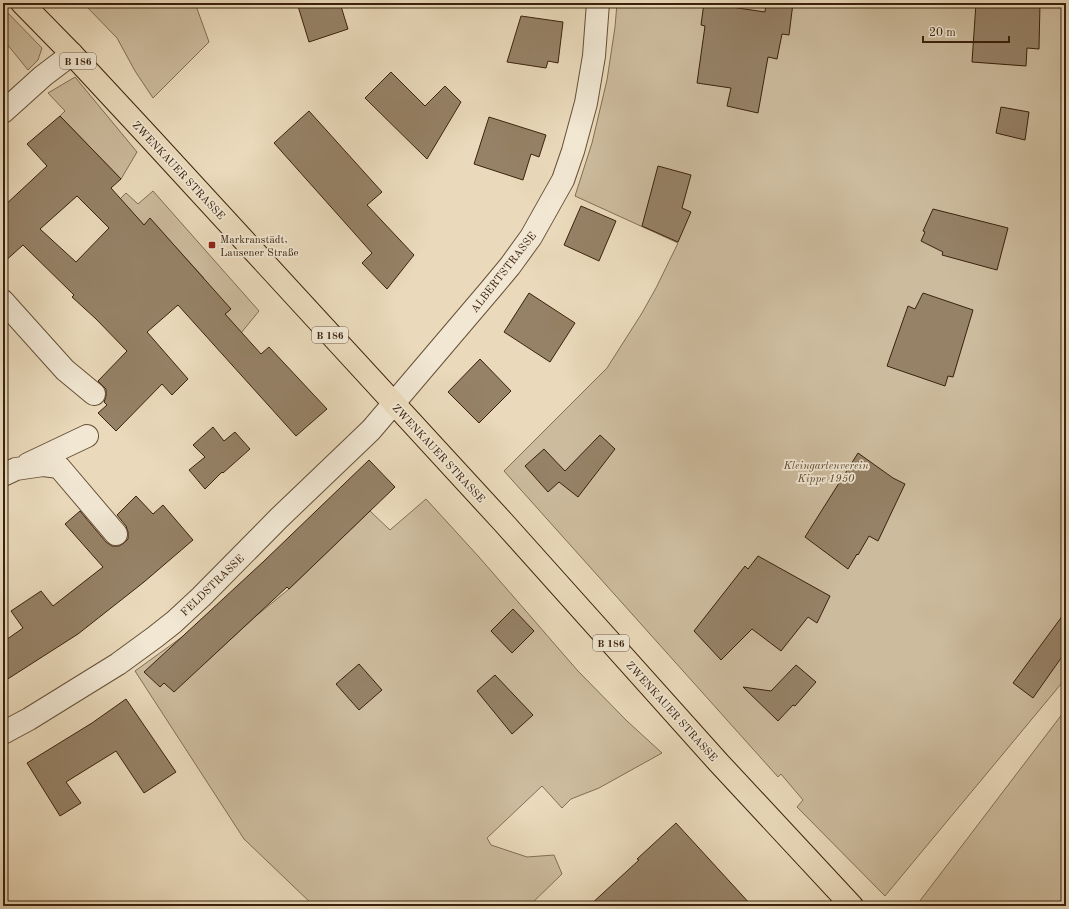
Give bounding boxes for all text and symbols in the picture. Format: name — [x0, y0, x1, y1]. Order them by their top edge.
scale bar — [923, 18, 1009, 44]
text: 20 m — [929, 27, 956, 39]
road number: B 186 — [60, 53, 96, 69]
street label: ZWENKAUER STRASSE — [130, 120, 226, 222]
street label: ALBERTSTRASSE — [469, 231, 539, 315]
place label: Markranstädt, Lausener Straße — [220, 235, 299, 259]
marker: Markranstädt, Lausener Straße — [207, 240, 217, 250]
road number: B 186 — [312, 327, 348, 343]
street label: ZWENKAUER STRASSE — [390, 403, 486, 505]
park label: Kleingartenverein Kippe 1950 — [782, 461, 869, 485]
street label: FELDSTRASSE — [179, 553, 247, 619]
road number: B 186 — [593, 635, 629, 651]
street label: ZWENKAUER STRASSE — [623, 660, 719, 764]

